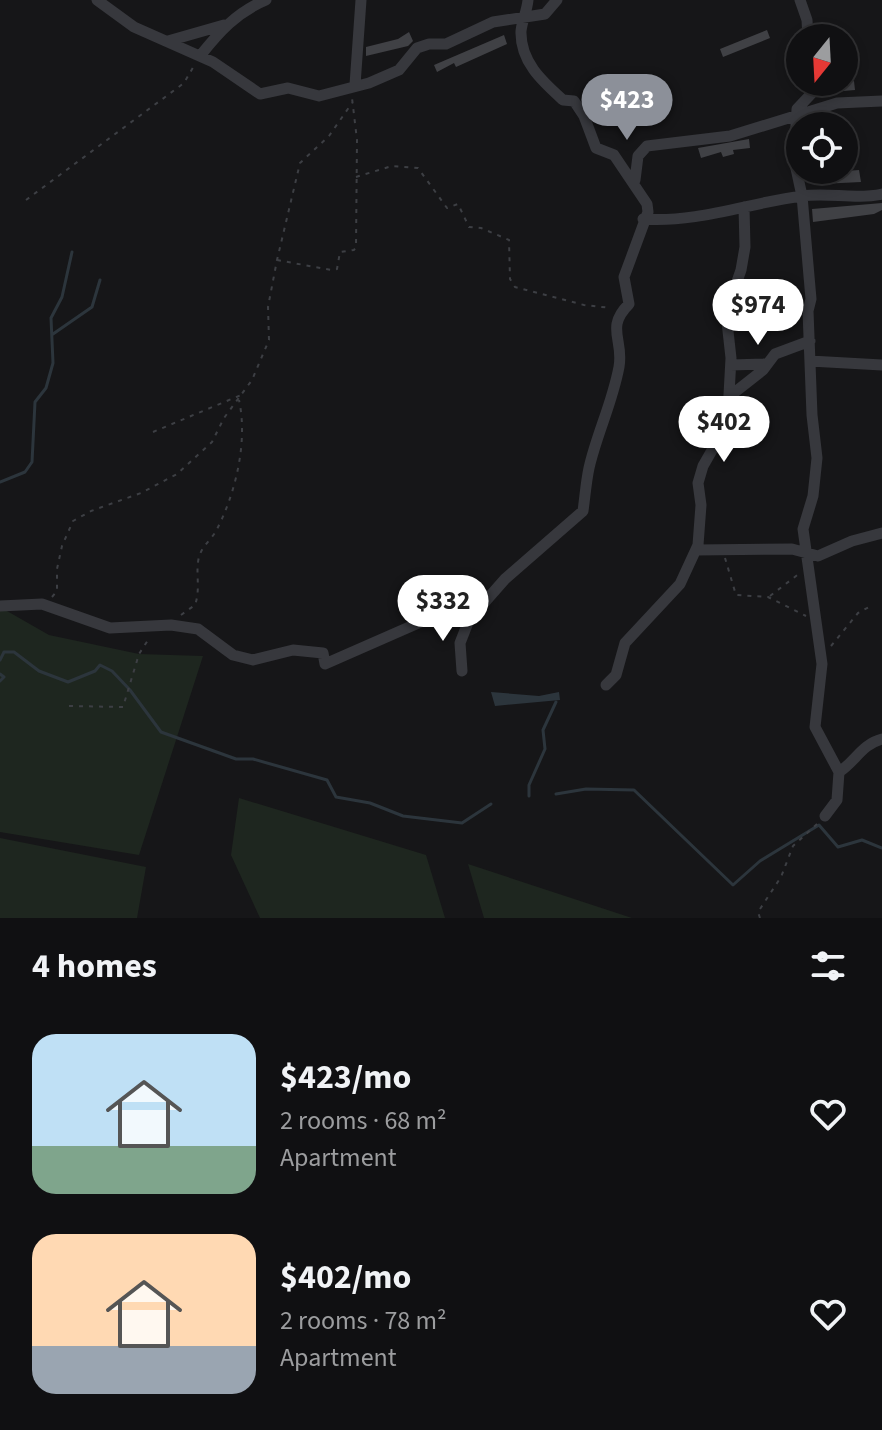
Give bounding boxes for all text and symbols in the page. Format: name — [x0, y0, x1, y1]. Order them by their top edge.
north arrow — [786, 24, 858, 96]
map controls — [786, 24, 858, 184]
pin: $423 — [580, 74, 674, 142]
text: $423 — [600, 81, 654, 118]
button: locate — [786, 112, 858, 184]
pin: $974 — [711, 279, 805, 347]
text: $974 — [731, 286, 785, 323]
pin: $402 — [677, 396, 771, 464]
text: $402 — [697, 403, 751, 440]
pin: $332 — [396, 575, 490, 643]
text: $332 — [416, 582, 470, 619]
text: 4 homes — [32, 942, 157, 991]
icon: filters — [806, 944, 850, 988]
text: $423/mo — [280, 1053, 411, 1102]
icon: home — [96, 1066, 192, 1162]
icon: heart — [806, 1092, 850, 1136]
text: 2 rooms · 68 m² — [280, 1102, 447, 1139]
text: Apartment — [280, 1139, 397, 1176]
text: $402/mo — [280, 1253, 411, 1302]
icon: home — [96, 1266, 192, 1362]
icon: heart — [806, 1292, 850, 1336]
text: 2 rooms · 78 m² — [280, 1302, 447, 1339]
text: Apartment — [280, 1339, 397, 1376]

